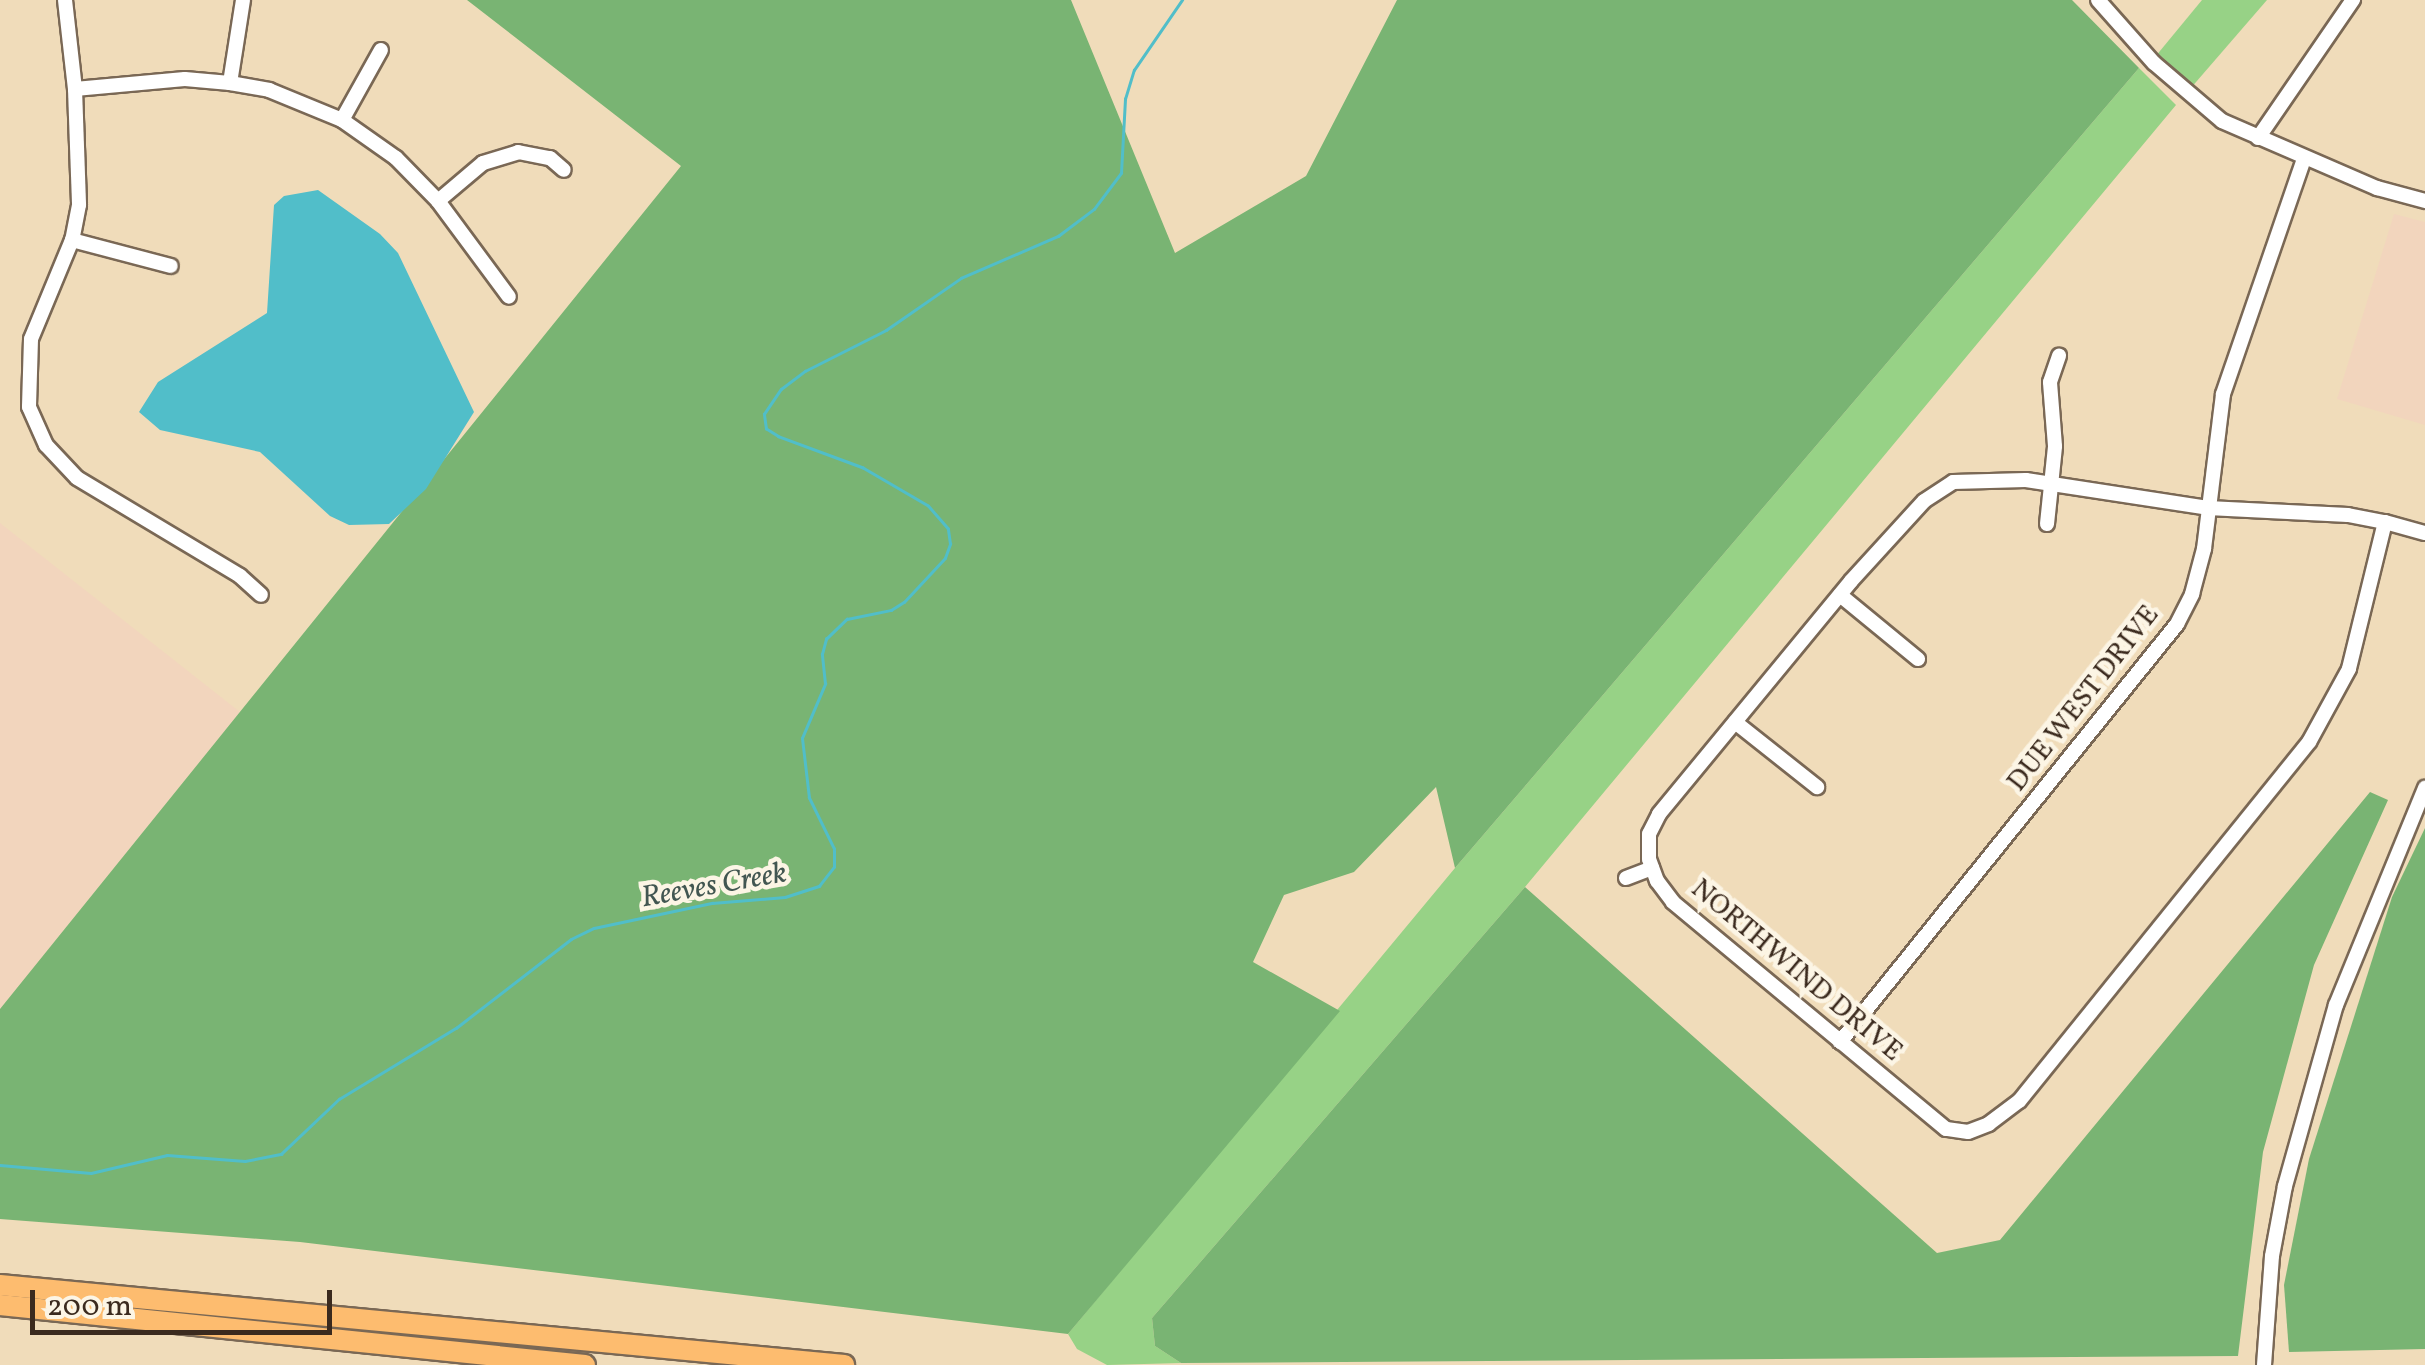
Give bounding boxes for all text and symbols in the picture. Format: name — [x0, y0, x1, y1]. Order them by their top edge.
street label: DUE WEST DRIVE — [2000, 599, 2168, 799]
water label: Reeves Creek — [639, 856, 789, 916]
street label: NORTHWIND DRIVE — [1683, 873, 1909, 1069]
scale bar — [35, 1270, 338, 1332]
text: 200 m — [47, 1286, 132, 1328]

